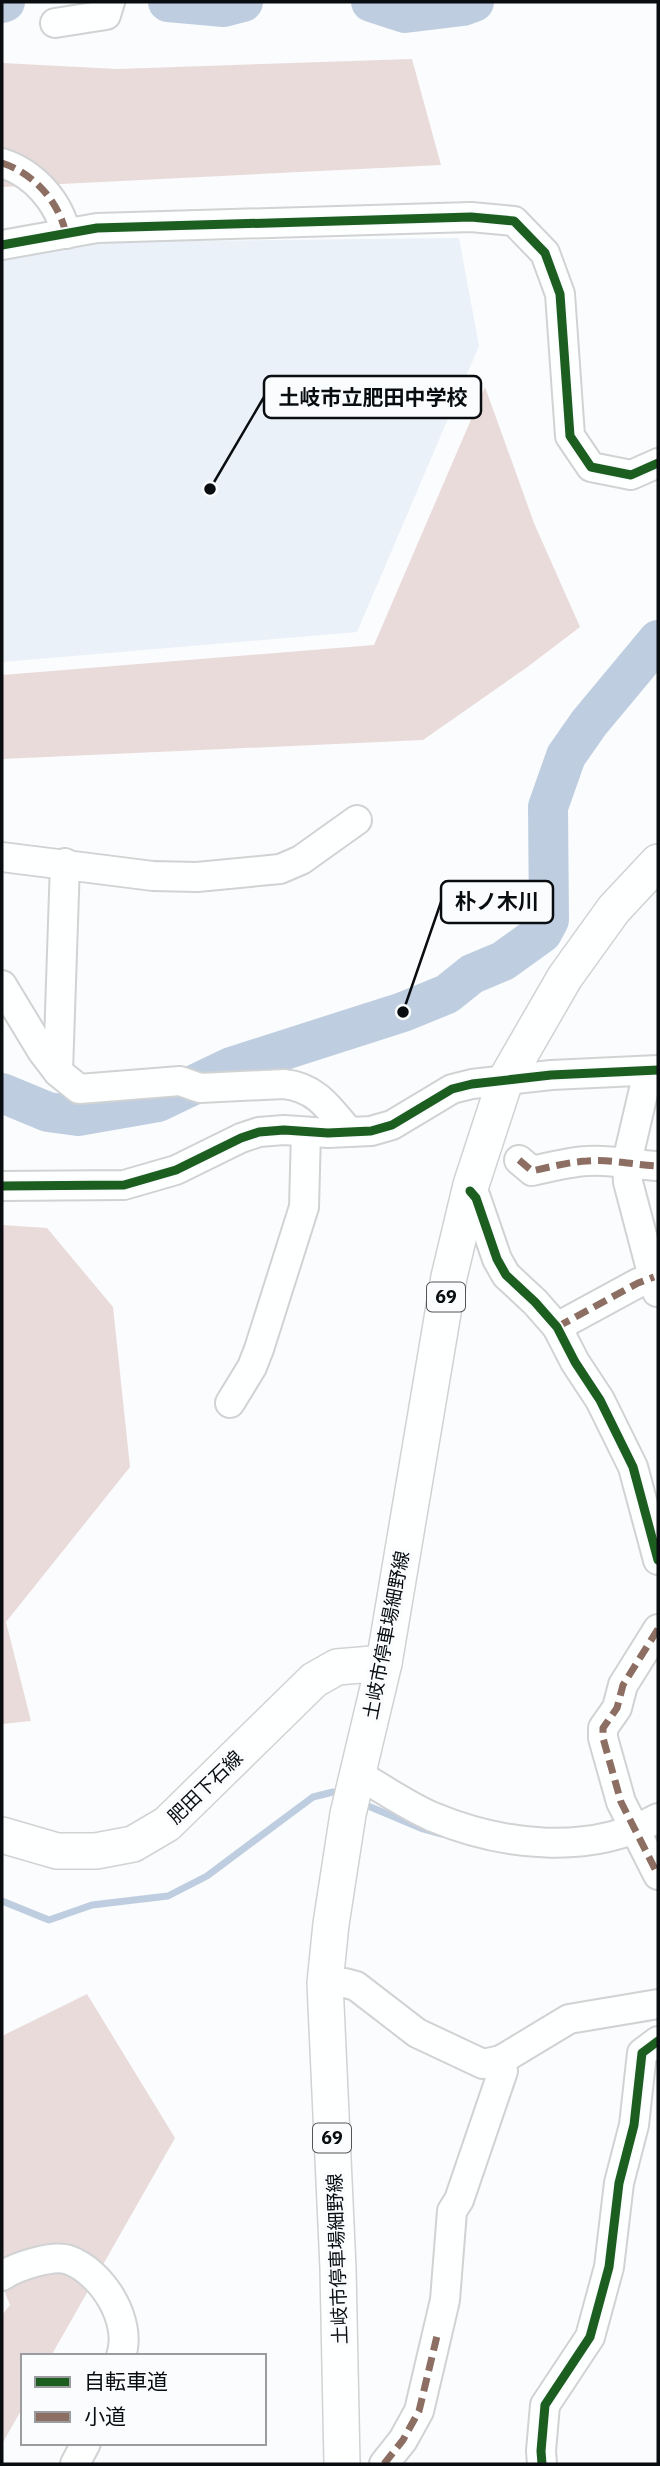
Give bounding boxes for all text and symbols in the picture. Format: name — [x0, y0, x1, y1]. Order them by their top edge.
callout: 土岐市立肥田中学校 — [264, 376, 481, 418]
text: 土岐市立肥田中学校 — [279, 383, 468, 411]
callout: 朴ノ木川 — [441, 881, 553, 923]
text: 朴ノ木川 — [455, 887, 539, 915]
road number: 69 — [427, 1282, 465, 1312]
street label: 土岐市停車場細野線 — [358, 1549, 414, 1721]
street label: 肥田下石線 — [162, 1745, 248, 1829]
road number: 69 — [313, 2124, 351, 2152]
street label: 土岐市停車場細野線 — [322, 2173, 352, 2345]
legend — [21, 2354, 266, 2445]
text: 自転車道 — [84, 2367, 168, 2395]
text: 小道 — [84, 2402, 126, 2430]

